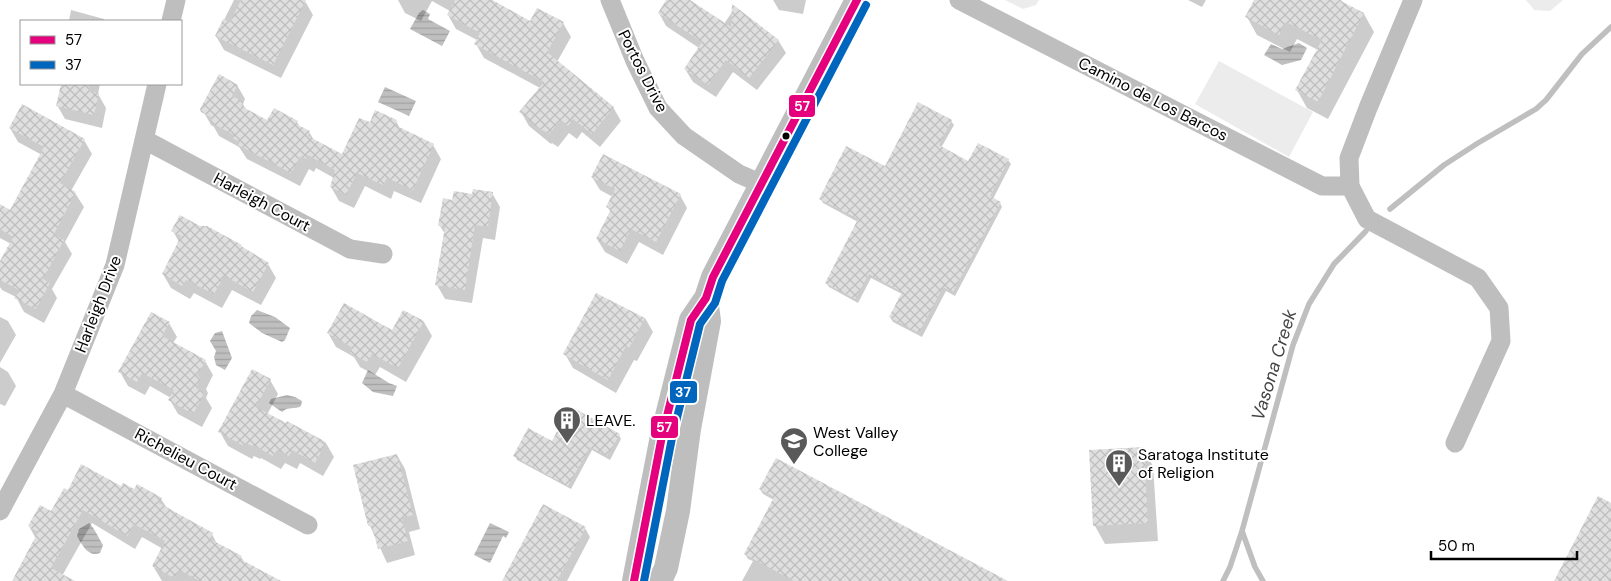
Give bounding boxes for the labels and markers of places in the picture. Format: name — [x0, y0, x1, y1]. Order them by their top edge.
unlabelled marker — [781, 131, 791, 141]
building icon: LEAVE. — [552, 405, 582, 444]
place label: LEAVE. — [586, 410, 635, 431]
place label: West Valley College — [813, 422, 898, 461]
school or university icon: West Valley College — [779, 426, 809, 465]
place label: Saratoga Institute of Religion — [1138, 444, 1269, 483]
building icon: Saratoga Institute of Religion — [1104, 448, 1134, 487]

